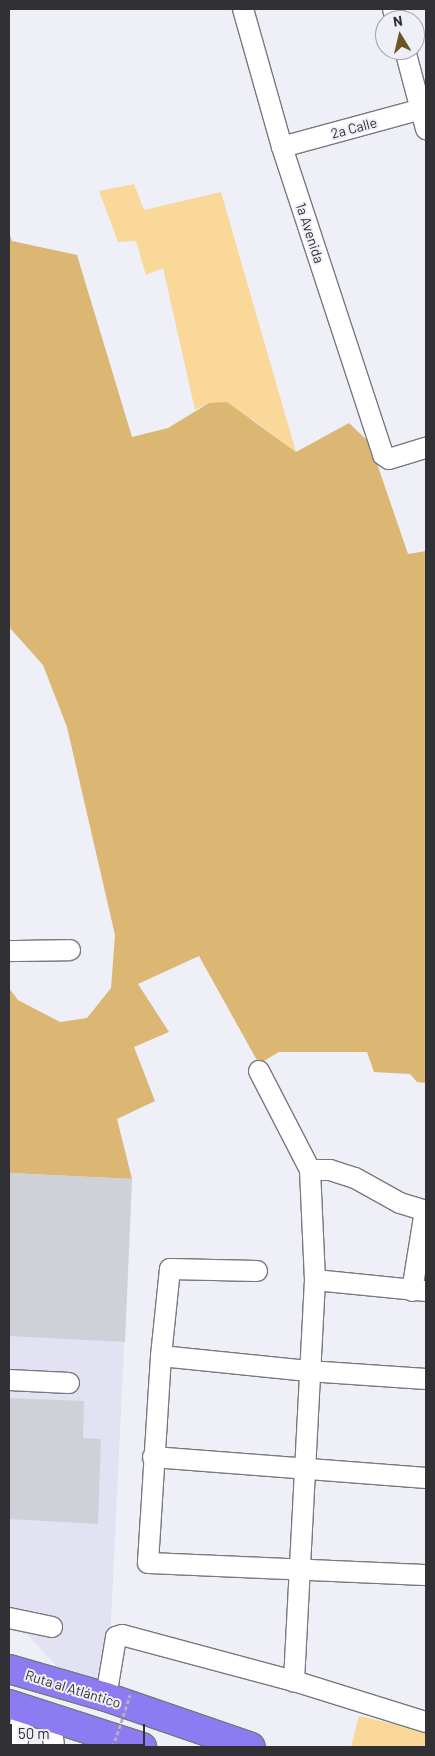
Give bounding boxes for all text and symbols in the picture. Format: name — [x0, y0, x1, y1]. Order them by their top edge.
north arrow — [375, 10, 425, 60]
text: N — [392, 12, 404, 30]
street label: 2a Calle — [329, 114, 379, 142]
street label: 1a Avenida — [292, 201, 328, 265]
street label: Ruta al Atlántico — [23, 1666, 123, 1712]
scale bar — [12, 1714, 148, 1746]
text: 50 m — [18, 1724, 50, 1742]

